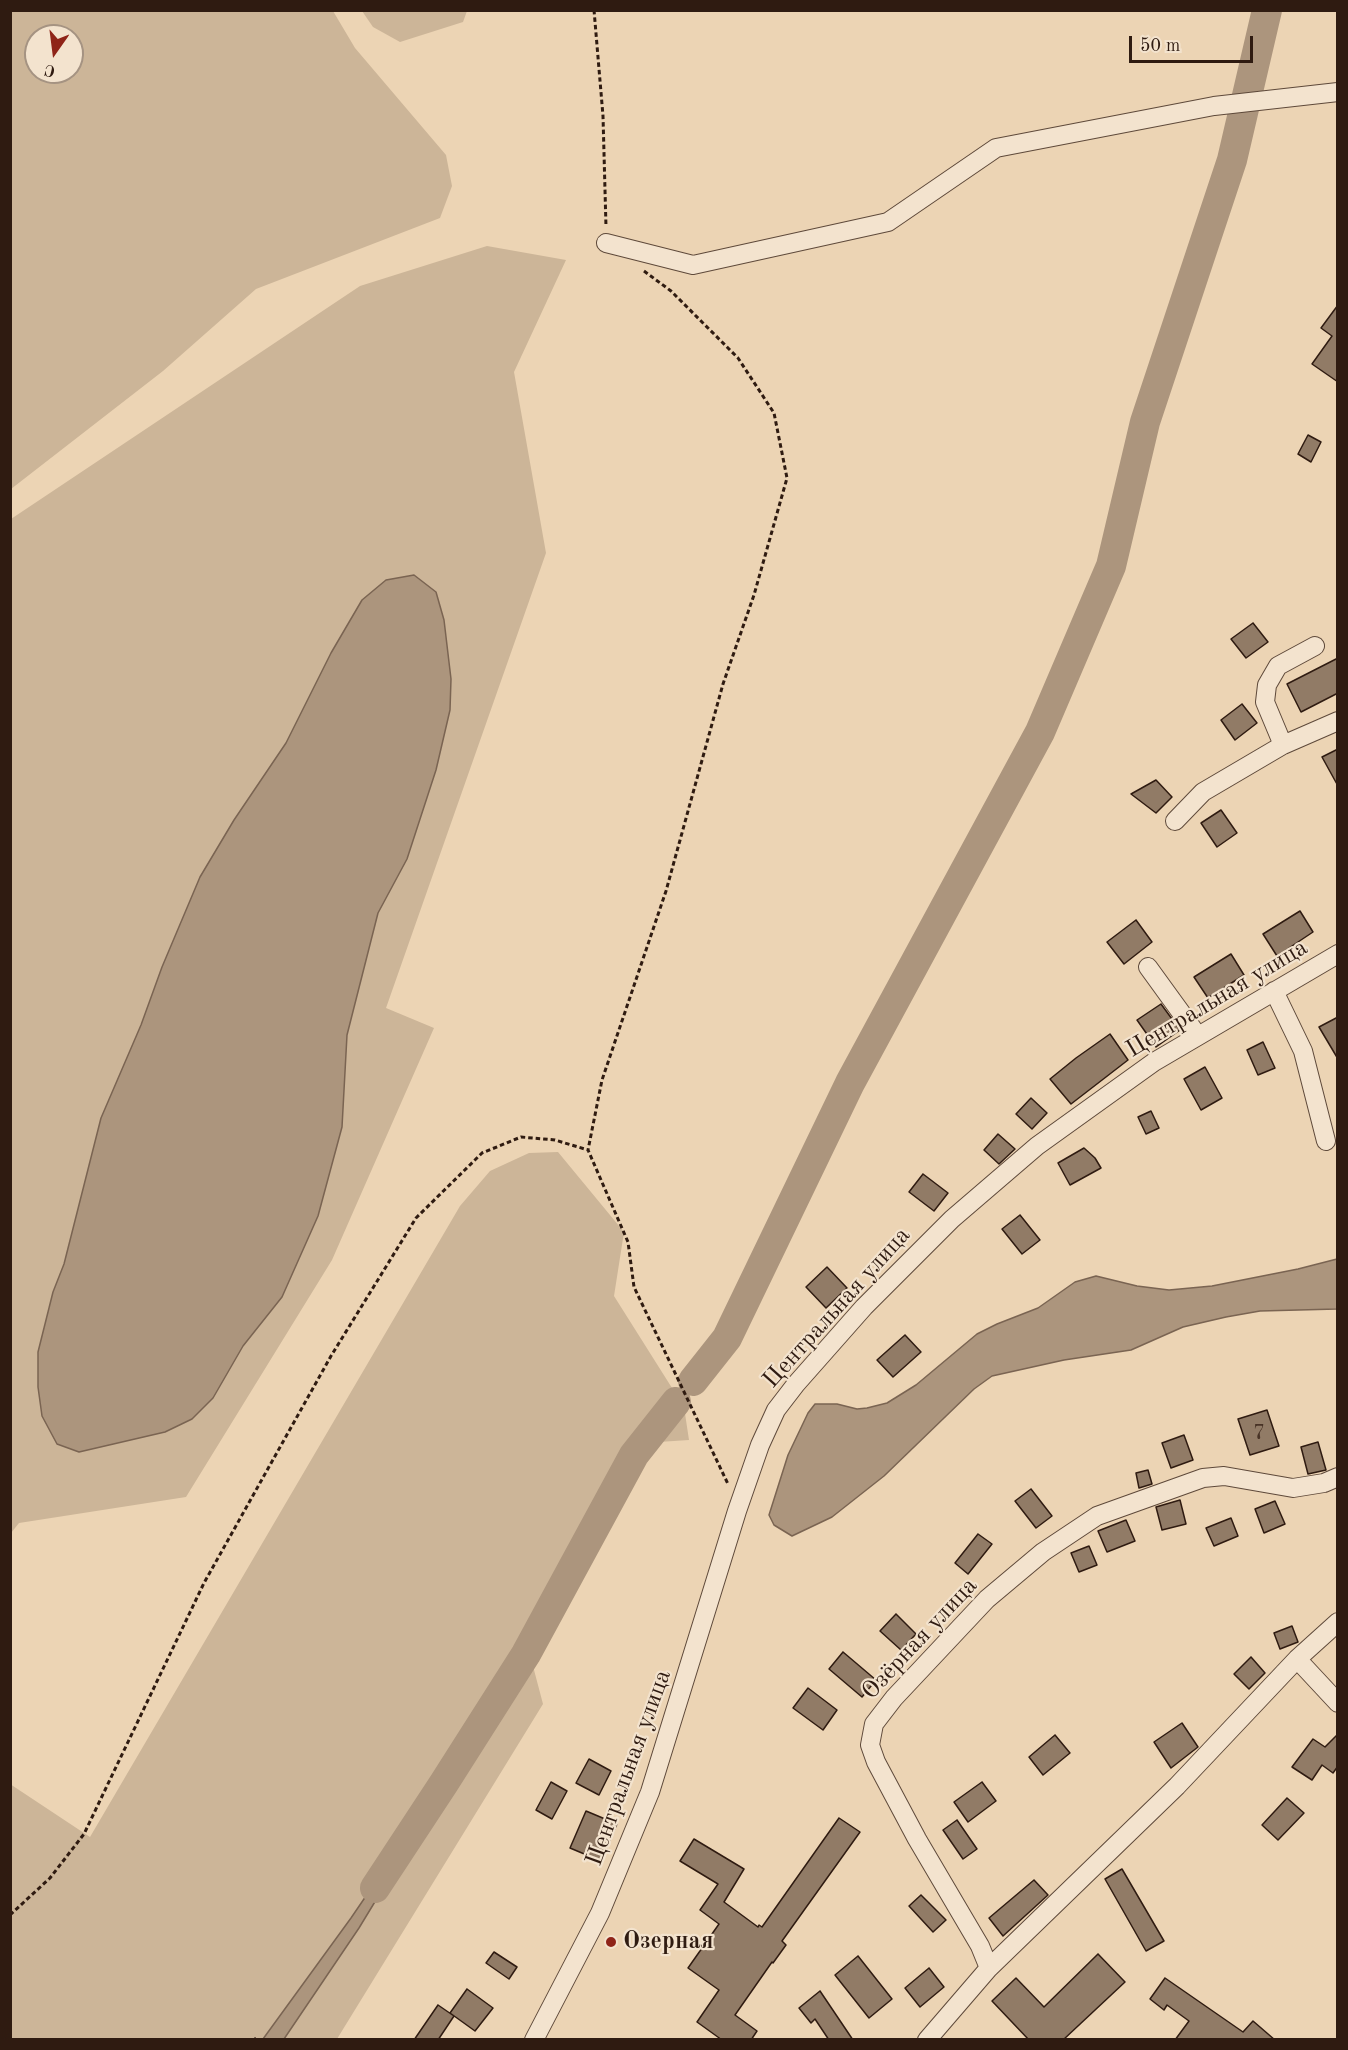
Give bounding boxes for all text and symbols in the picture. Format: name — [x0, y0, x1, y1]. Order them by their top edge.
north arrow — [24, 24, 84, 84]
scale bar — [1132, 24, 1256, 62]
text: 50 m — [1140, 37, 1180, 55]
text: С — [43, 60, 57, 79]
street label: Центральная улица — [1121, 933, 1313, 1065]
street label: Центральная улица — [757, 1222, 917, 1394]
house number: 7 — [1253, 1420, 1265, 1446]
street label: Озёрная улица — [856, 1572, 984, 1706]
street label: Центральная улица — [580, 1666, 678, 1870]
place label: Озерная — [623, 1928, 713, 1956]
marker: Озерная — [604, 1935, 618, 1949]

